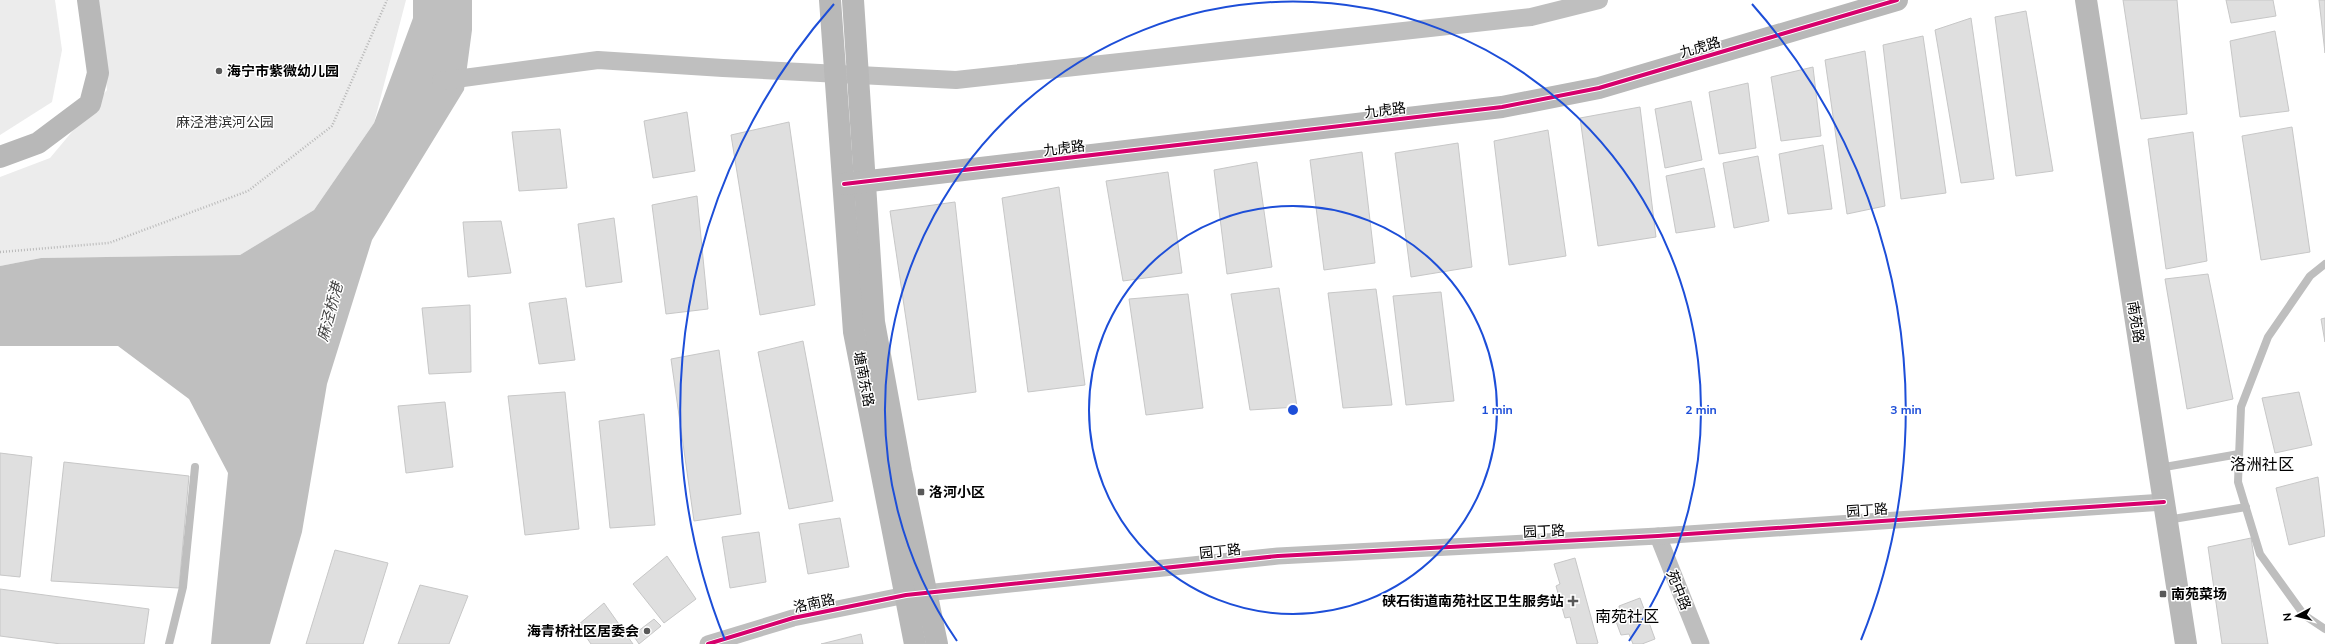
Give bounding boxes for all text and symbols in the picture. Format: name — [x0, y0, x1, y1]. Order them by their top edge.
street label: 九虎路 — [1677, 33, 1723, 61]
place label: 海宁市紫微幼儿园 — [227, 62, 339, 80]
marker: 海宁市紫微幼儿园 — [214, 66, 224, 76]
street label: 九虎路 — [1363, 99, 1407, 121]
park label: 麻泾港滨河公园 — [176, 113, 274, 131]
street label: 九虎路 — [1042, 137, 1086, 159]
water label: 麻泾桥港 — [313, 279, 347, 343]
street label: 南苑路 — [2124, 300, 2148, 344]
street label: 塘南东路 — [850, 350, 878, 408]
text: 1 min — [1481, 402, 1513, 417]
text: 2 min — [1685, 402, 1717, 417]
text: 3 min — [1890, 402, 1922, 417]
centre of rings — [1286, 403, 1300, 417]
district label: 洛洲社区 — [2230, 454, 2294, 474]
place label: 洛河小区 — [929, 483, 985, 501]
marker: 洛河小区 — [916, 487, 926, 497]
street label: 园丁路 — [1845, 500, 1889, 520]
street label: 园丁路 — [1523, 521, 1565, 541]
street label: 园丁路 — [1198, 540, 1242, 562]
street label: 苑中路 — [1663, 567, 1695, 613]
place label: 南苑菜场 — [2171, 585, 2227, 603]
marker: 南苑菜场 — [2158, 589, 2168, 599]
street label: 洛南路 — [792, 590, 836, 616]
place label: 硖石街道南苑社区卫生服务站 — [1382, 592, 1564, 610]
marker: 硖石街道南苑社区卫生服务站 — [1567, 595, 1579, 607]
north arrow — [2277, 596, 2317, 636]
district label: 南苑社区 — [1595, 606, 1659, 626]
text: N — [2280, 612, 2295, 622]
place label: 海青桥社区居委会 — [527, 622, 639, 640]
marker: 海青桥社区居委会 — [642, 626, 652, 636]

